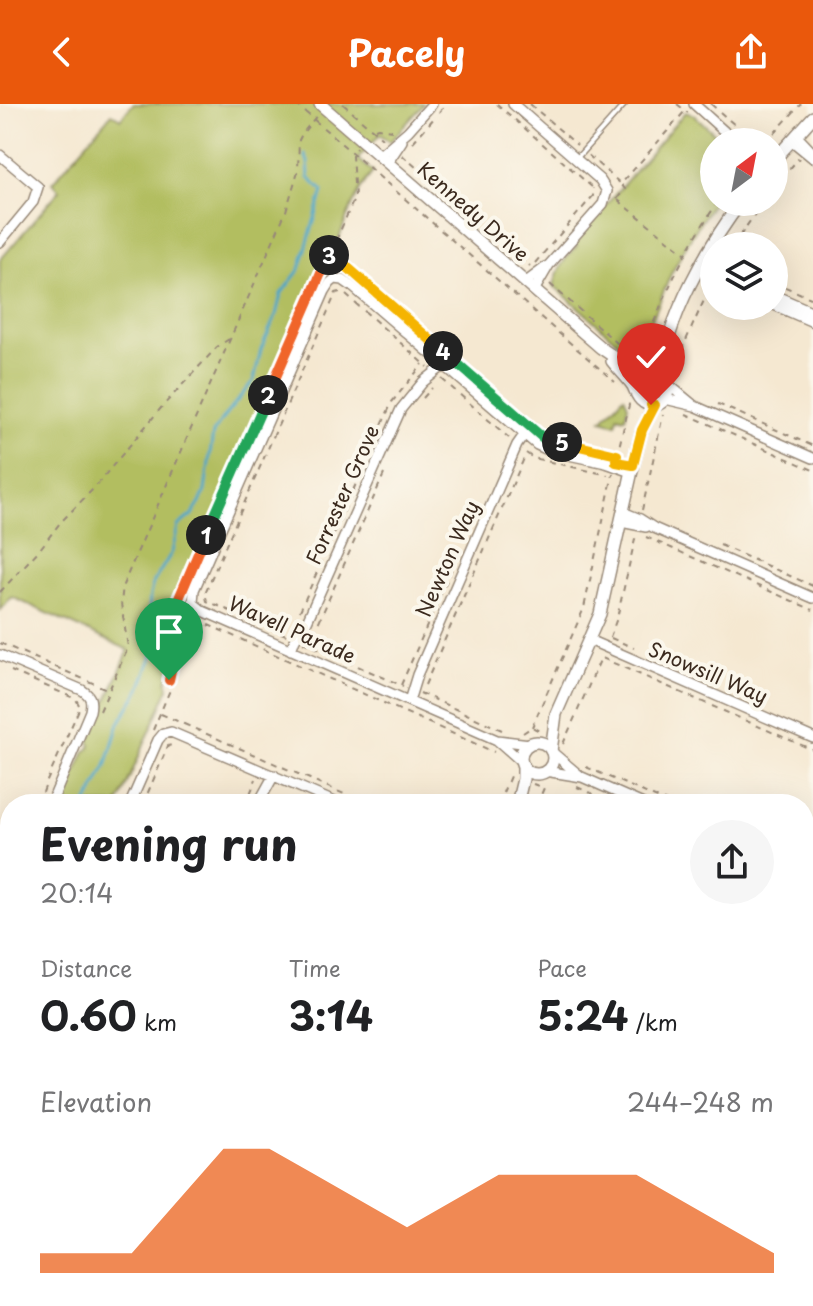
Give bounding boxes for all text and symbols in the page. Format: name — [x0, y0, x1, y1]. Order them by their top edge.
text: Pacely — [348, 25, 465, 79]
icon: back — [40, 30, 84, 74]
icon: share — [729, 30, 773, 74]
north arrow — [700, 128, 788, 216]
map controls — [700, 128, 788, 320]
street label: Kennedy Drive — [411, 154, 536, 268]
button: layers — [700, 232, 788, 320]
pin: 3 — [309, 235, 349, 275]
text: 3 — [322, 238, 336, 271]
pin — [617, 323, 685, 405]
pin: 4 — [423, 331, 463, 371]
text: 4 — [436, 334, 450, 367]
icon: check — [629, 335, 673, 379]
pin: 2 — [248, 375, 288, 415]
text: 2 — [260, 378, 276, 411]
street label: Forrester Grove — [298, 420, 386, 569]
pin: 5 — [542, 422, 582, 462]
text: 5 — [555, 425, 569, 458]
street label: Newton Way — [408, 495, 486, 622]
pin: 1 — [186, 515, 226, 555]
text: 1 — [201, 518, 211, 551]
street label: Wavell Parade — [224, 588, 361, 670]
pin — [135, 598, 203, 680]
icon: arrive — [147, 610, 191, 654]
street label: Snowsill Way — [644, 633, 773, 711]
text: Evening run — [40, 810, 298, 876]
button: share — [690, 820, 774, 904]
text: 20:14 — [40, 873, 113, 912]
text: Distance — [40, 951, 132, 984]
text: Time — [289, 951, 341, 984]
text: Pace — [537, 951, 587, 984]
text: 0.60 — [40, 984, 137, 1045]
text: 3:14 — [289, 984, 373, 1045]
text: 5:24 — [537, 984, 629, 1045]
text: km — [137, 1005, 177, 1038]
text: /km — [629, 1005, 678, 1038]
text: Elevation — [40, 1082, 152, 1121]
text: 244–248 m — [627, 1082, 774, 1121]

